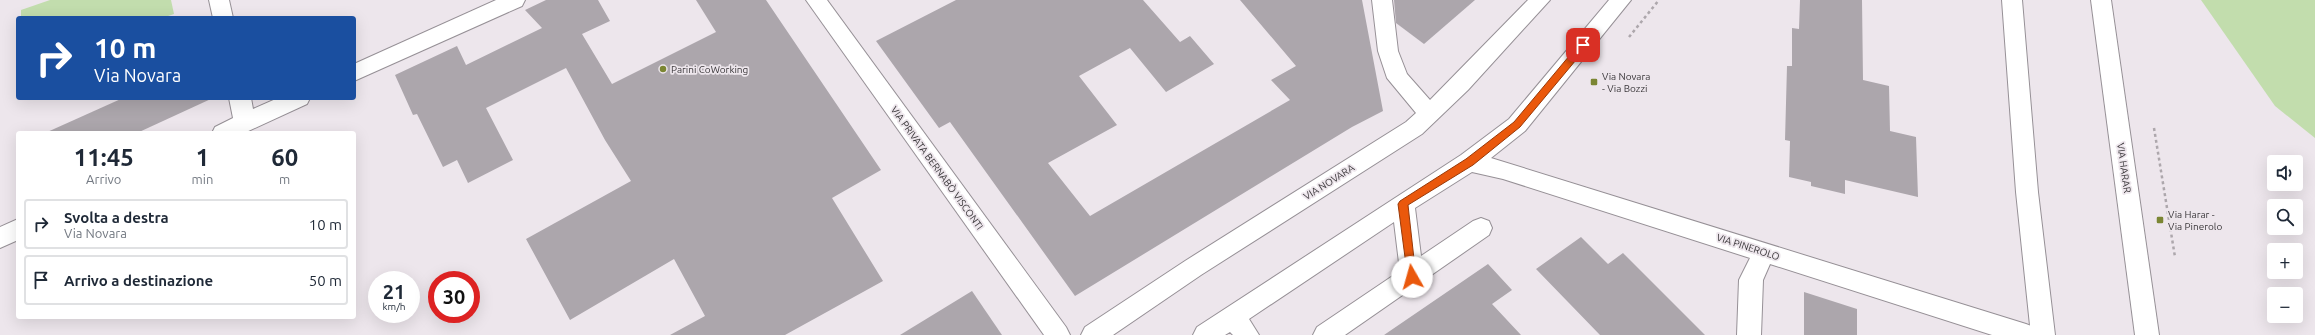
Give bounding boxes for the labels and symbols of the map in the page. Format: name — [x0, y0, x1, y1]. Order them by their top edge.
pin — [1566, 28, 1600, 62]
marker: Parini CoWorking — [658, 64, 668, 74]
place label: Parini CoWorking — [671, 64, 748, 75]
place label: Via Novara - Via Bozzi — [1602, 71, 1650, 94]
marker: Via Novara - Via Bozzi — [1589, 77, 1599, 87]
street label: VIA PRIVATA BERNABÒ VISCONTI — [889, 104, 986, 232]
street label: VIA HARAR — [2115, 142, 2133, 194]
street label: VIA NOVARA — [1302, 162, 1357, 202]
place label: Via Harar - Via Pinerolo — [2168, 209, 2222, 232]
marker: Via Harar - Via Pinerolo — [2155, 215, 2165, 225]
street label: VIA PINEROLO — [1715, 232, 1781, 262]
position arrow — [1391, 256, 1433, 298]
speed limit sign: 30 — [428, 271, 480, 323]

